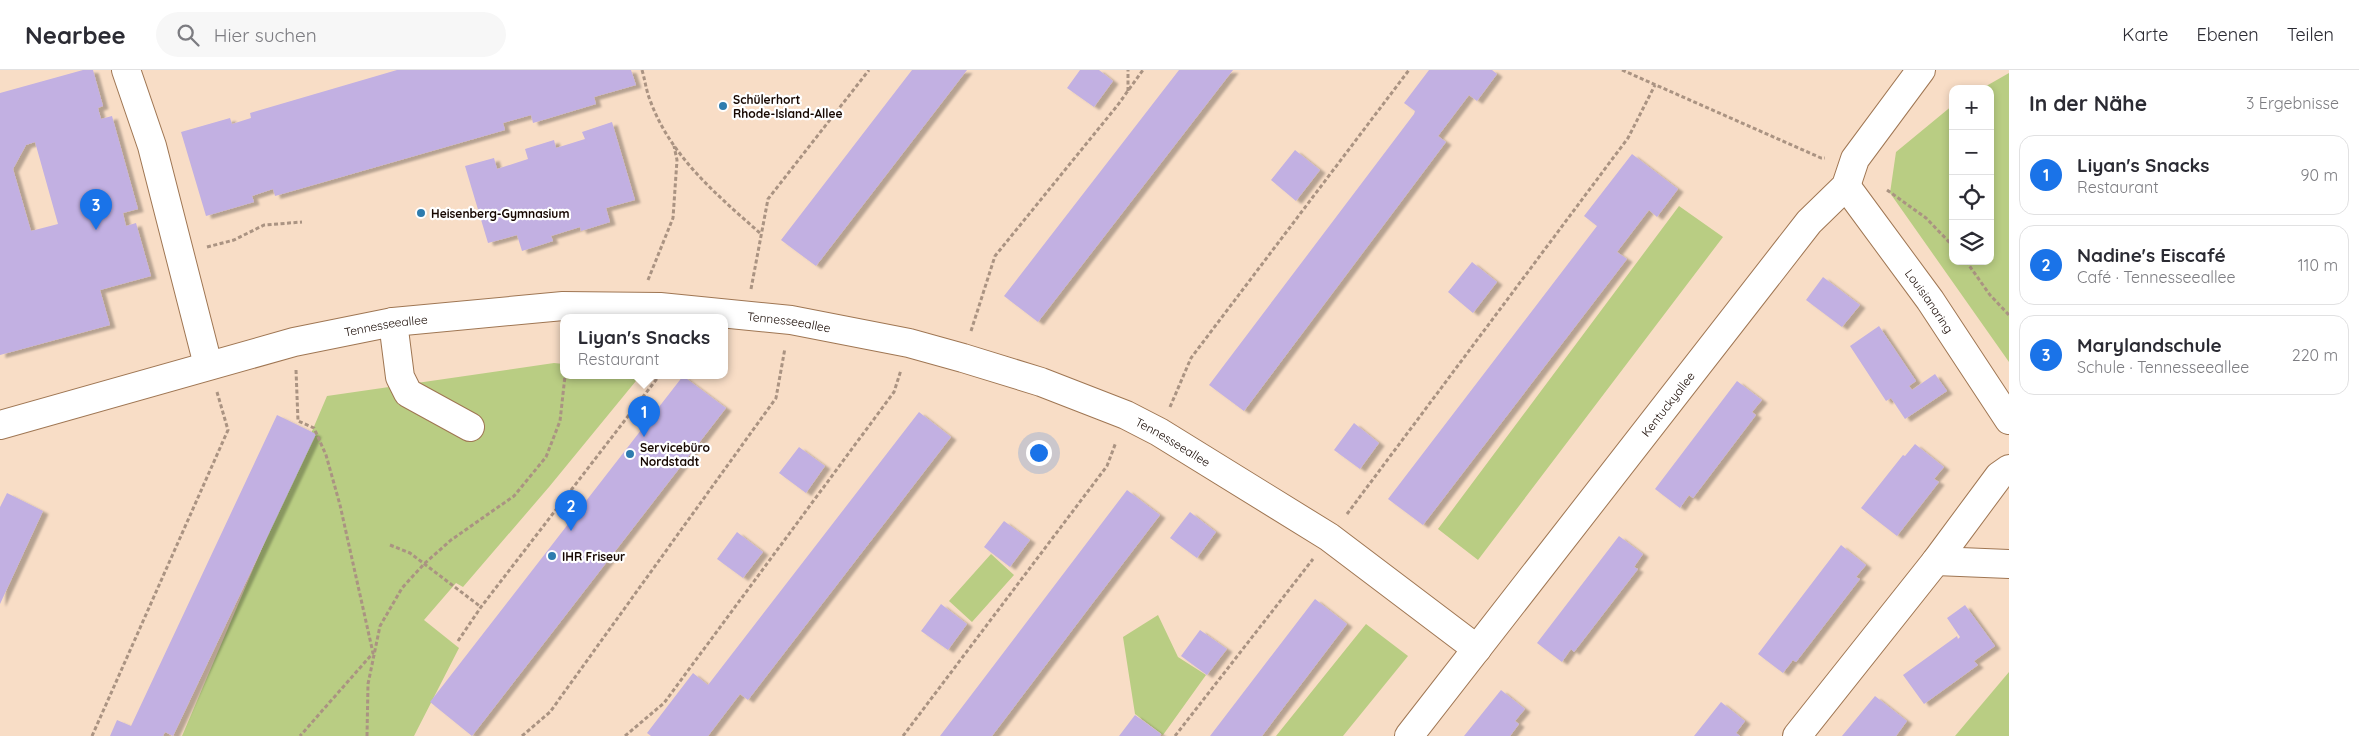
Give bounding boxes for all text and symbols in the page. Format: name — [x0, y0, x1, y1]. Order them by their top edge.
search box — [156, 12, 506, 57]
text: Nearbee — [25, 20, 126, 50]
icon: search — [174, 21, 202, 49]
text: Hier suchen — [214, 23, 317, 47]
text: Karte — [2122, 23, 2168, 46]
text: Ebenen — [2196, 23, 2259, 46]
text: Teilen — [2287, 23, 2334, 46]
map controls — [1949, 85, 1994, 265]
button: + — [1949, 85, 1994, 130]
text: In der Nähe — [2029, 90, 2147, 116]
place label: Schülerhort Rhode-Island-Allee — [733, 92, 843, 121]
text: 3 Ergebnisse — [2246, 93, 2339, 113]
marker: Schülerhort Rhode-Island-Allee — [717, 100, 729, 112]
button: − — [1949, 130, 1994, 175]
text: Liyan's Snacks — [2077, 153, 2209, 177]
text: 1 — [2043, 165, 2049, 185]
text: 90 m — [2301, 165, 2338, 185]
button: locate — [1949, 175, 1994, 220]
text: Restaurant — [2077, 177, 2159, 197]
pin: 3 — [80, 189, 112, 230]
place label: Heisenberg-Gymnasium — [431, 206, 569, 221]
marker: Heisenberg-Gymnasium — [415, 207, 427, 219]
button: layers — [1949, 220, 1994, 265]
text: Nadine's Eiscafé — [2077, 243, 2226, 267]
text: 2 — [2041, 255, 2051, 275]
text: 110 m — [2298, 255, 2338, 275]
street label: Louisianaring — [1902, 266, 1957, 336]
text: Café · Tennesseeallee — [2077, 267, 2236, 287]
street label: Tennesseeallee — [746, 308, 832, 335]
street label: Tennesseeallee — [343, 311, 428, 339]
popup — [560, 314, 728, 379]
text: Liyan's Snacks — [578, 325, 710, 349]
text: Marylandschule — [2077, 333, 2222, 357]
text: 3 — [2042, 345, 2050, 365]
text: 220 m — [2292, 345, 2338, 365]
text: Restaurant — [578, 349, 659, 369]
text: Schule · Tennesseeallee — [2077, 357, 2249, 377]
street label: Kentuckyallee — [1638, 368, 1698, 439]
pin: 1 — [628, 396, 660, 437]
street label: Tennesseeallee — [1133, 414, 1213, 470]
place label: Servicebüro Nordstadt — [640, 440, 710, 469]
your location — [1026, 440, 1052, 466]
marker: Servicebüro Nordstadt — [624, 448, 636, 460]
pin: 2 — [555, 490, 587, 531]
place label: IHR Friseur — [562, 549, 625, 564]
marker: IHR Friseur — [546, 550, 558, 562]

